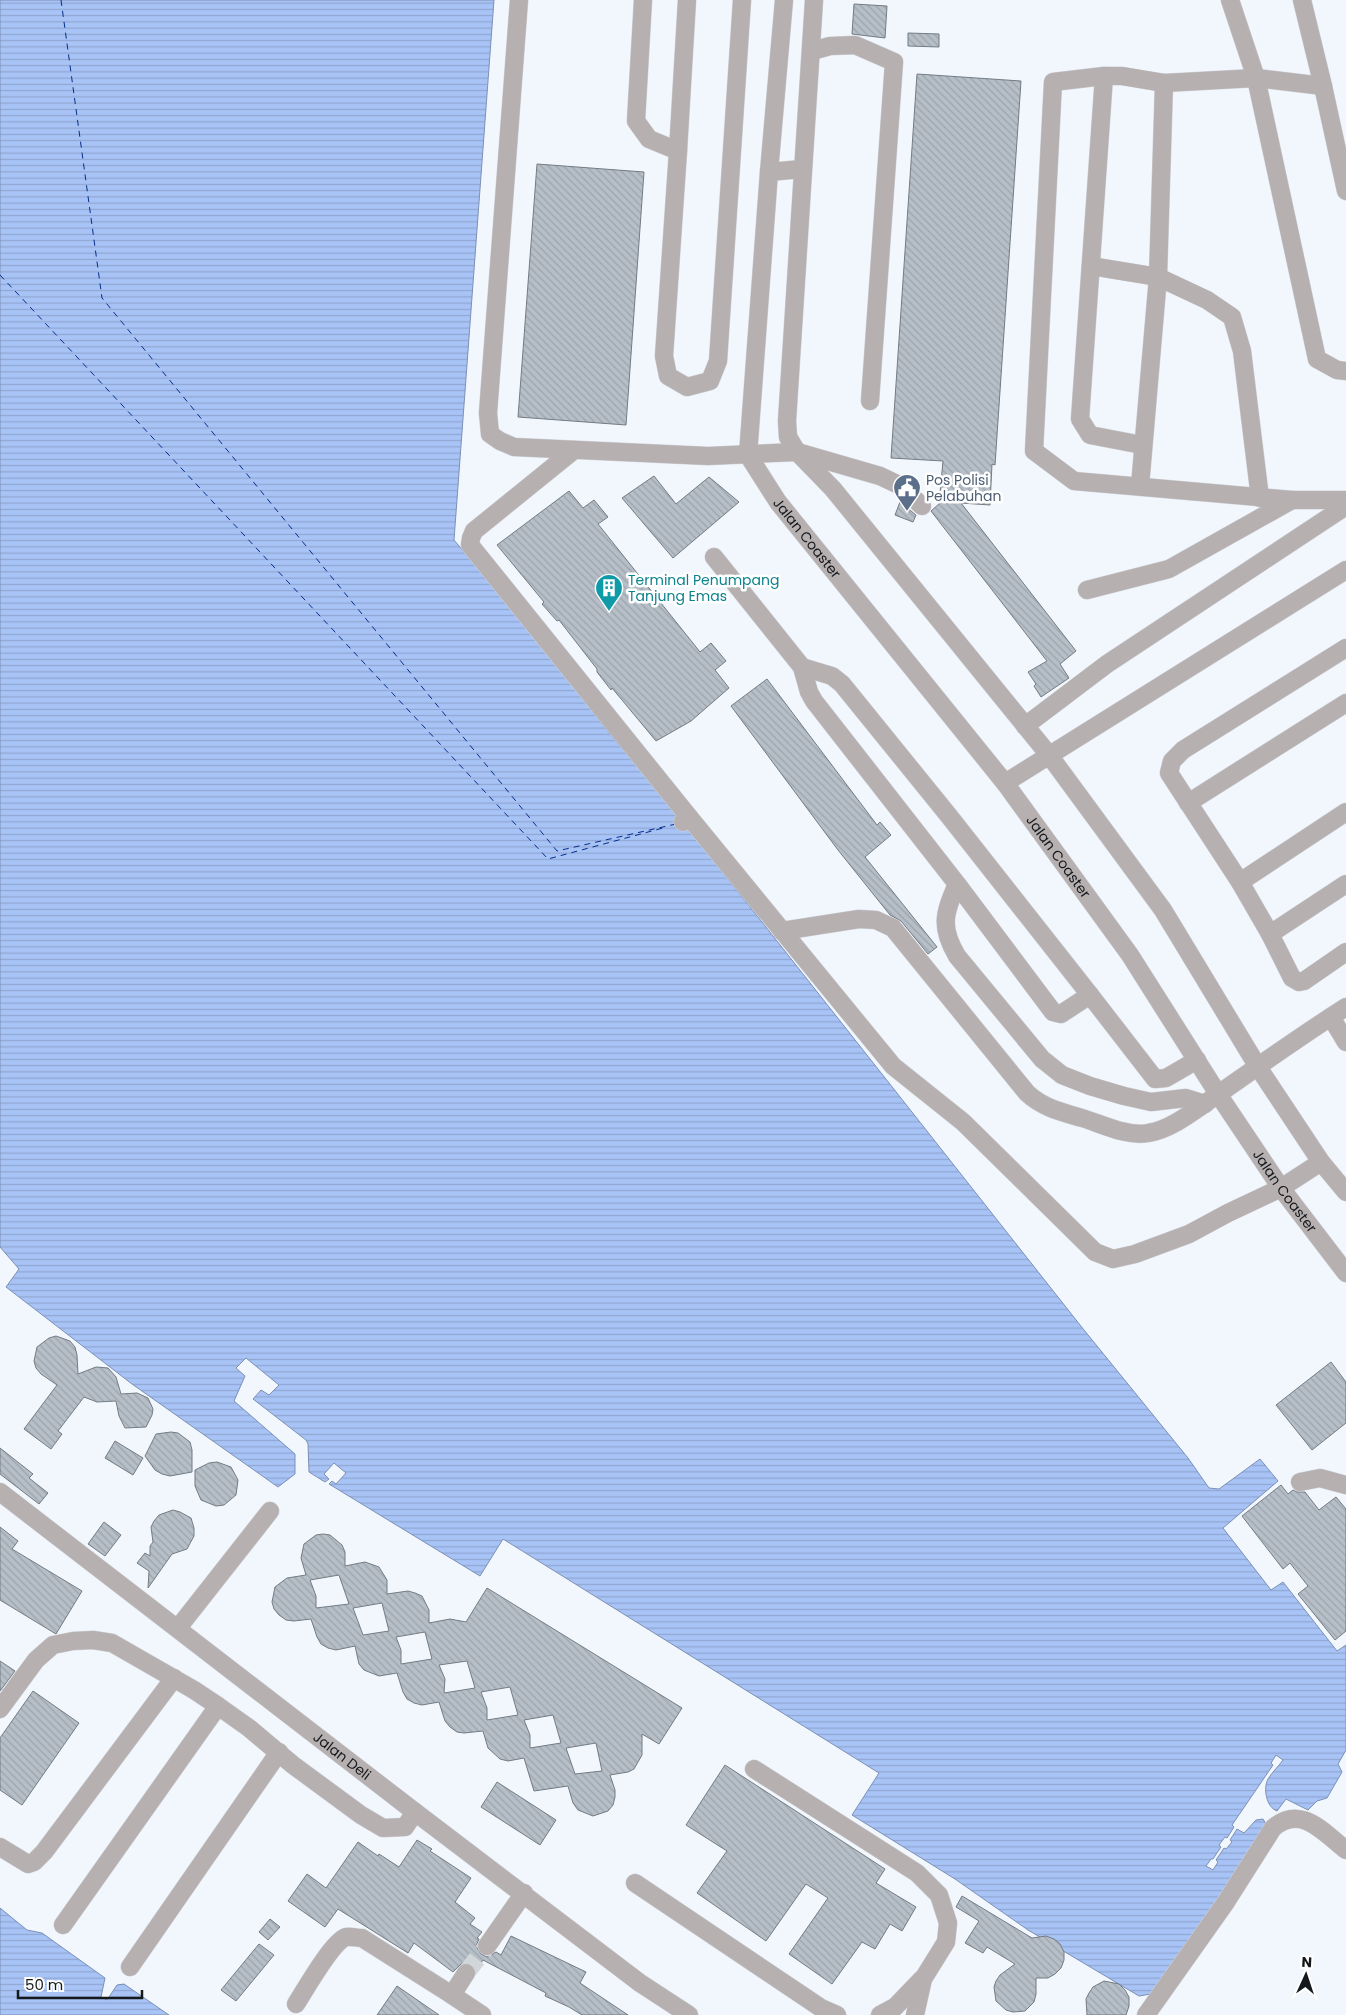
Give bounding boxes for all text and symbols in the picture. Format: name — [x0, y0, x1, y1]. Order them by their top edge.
place label: Pos Polisi Pelabuhan — [926, 470, 1002, 506]
public building icon: Pos Polisi Pelabuhan — [892, 473, 922, 512]
street label: Jalan Coaster — [768, 494, 846, 582]
place label: Terminal Penumpang Tanjung Emas — [628, 570, 779, 606]
building icon: Terminal Penumpang Tanjung Emas — [594, 573, 624, 612]
street label: Jalan Coaster — [1022, 811, 1095, 902]
street label: Jalan Coaster — [1248, 1146, 1322, 1237]
street label: Jalan Deli — [309, 1727, 375, 1784]
north arrow — [1281, 1950, 1331, 2000]
text: N — [1301, 1952, 1312, 1972]
scale bar — [18, 1968, 141, 2000]
text: 50 m — [25, 1974, 63, 1995]

